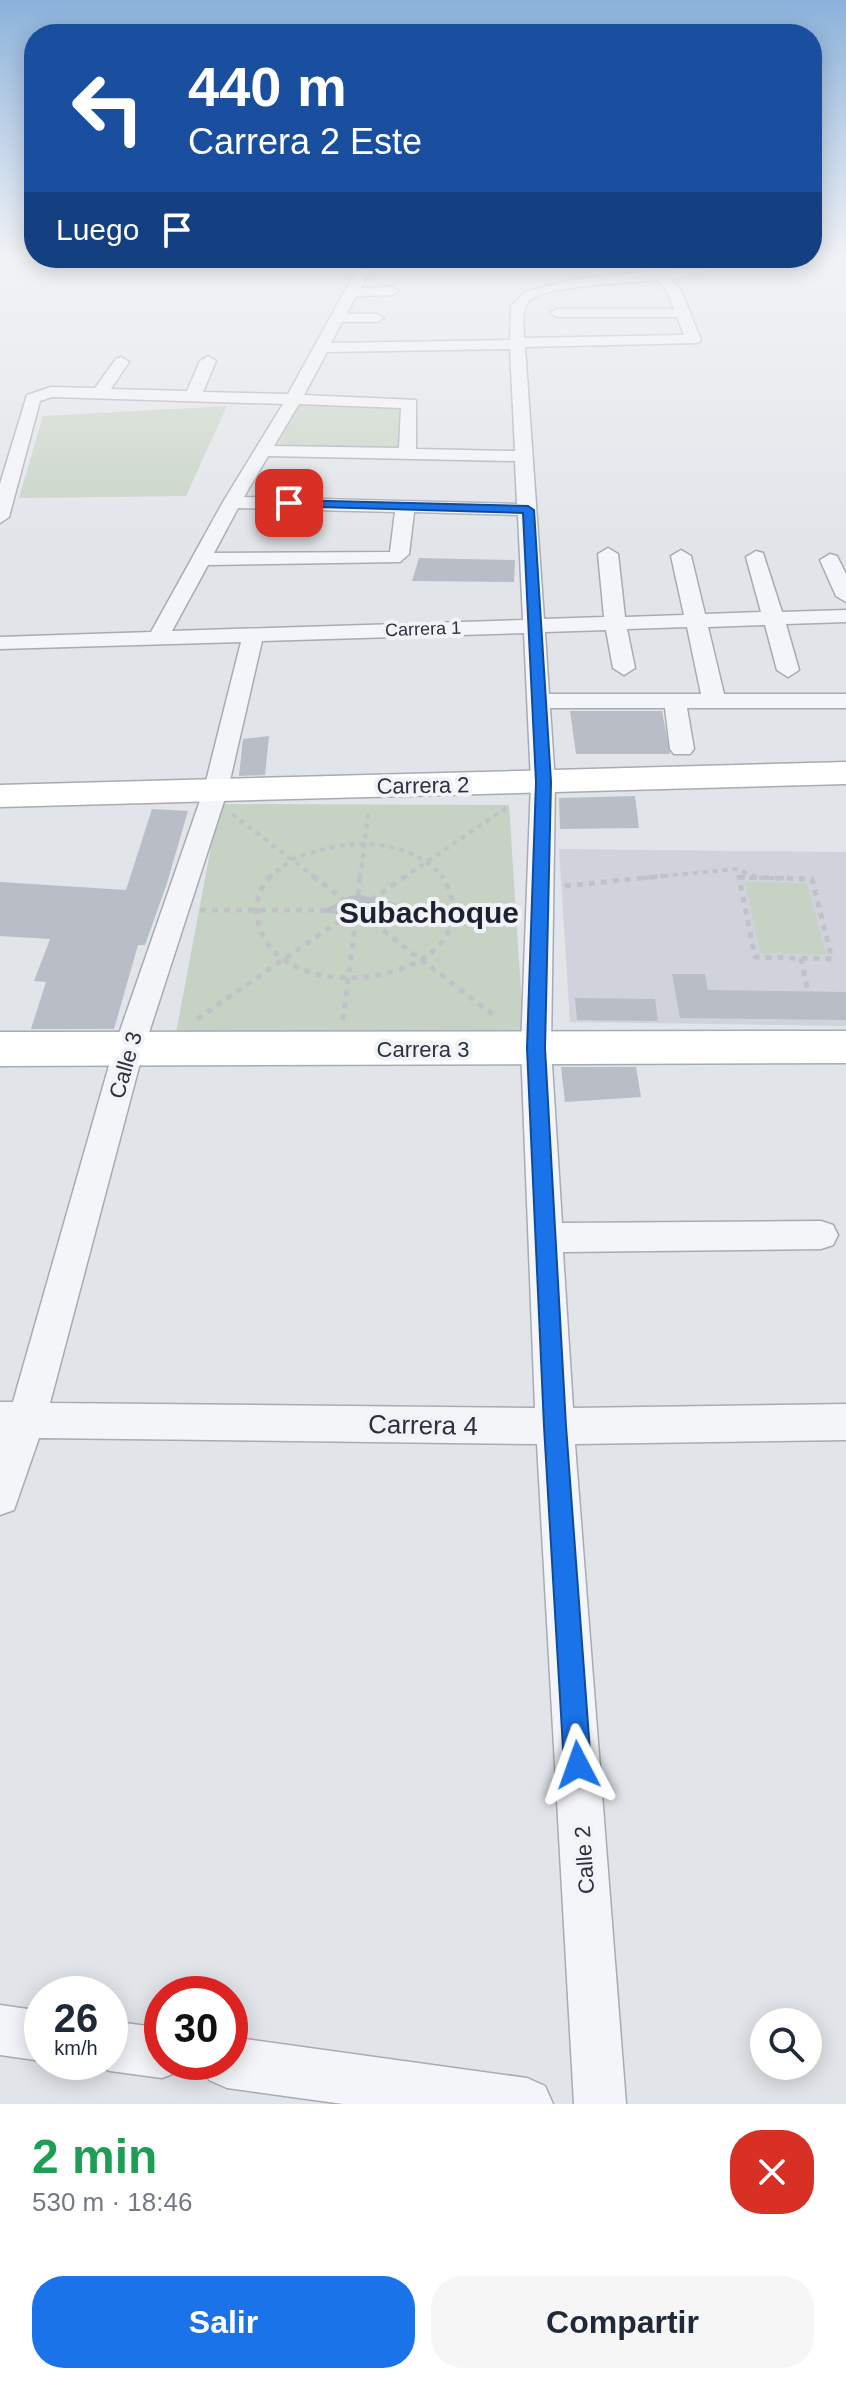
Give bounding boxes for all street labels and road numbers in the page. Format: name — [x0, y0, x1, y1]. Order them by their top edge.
street label: Carrera 1 — [385, 618, 461, 640]
street label: Carrera 2 — [376, 772, 470, 799]
street label: Calle 3 — [104, 1029, 147, 1101]
street label: Carrera 3 — [377, 1037, 469, 1062]
street label: Carrera 4 — [368, 1409, 478, 1441]
street label: Calle 2 — [570, 1825, 599, 1895]

